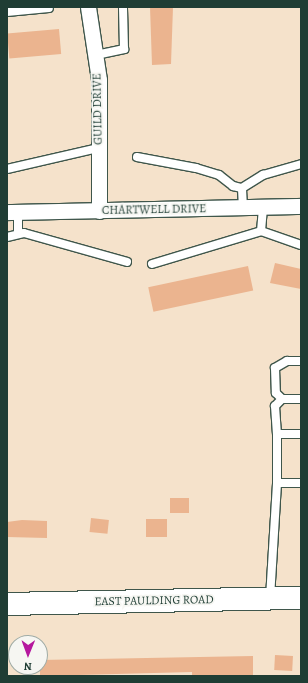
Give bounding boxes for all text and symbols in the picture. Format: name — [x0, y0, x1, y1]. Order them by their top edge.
street label: GUILD DRIVE — [90, 73, 106, 145]
street label: CHARTWELL DRIVE — [102, 202, 206, 218]
street label: EAST PAULDING ROAD — [94, 593, 214, 609]
north arrow — [8, 635, 48, 675]
text: N — [24, 659, 32, 674]

